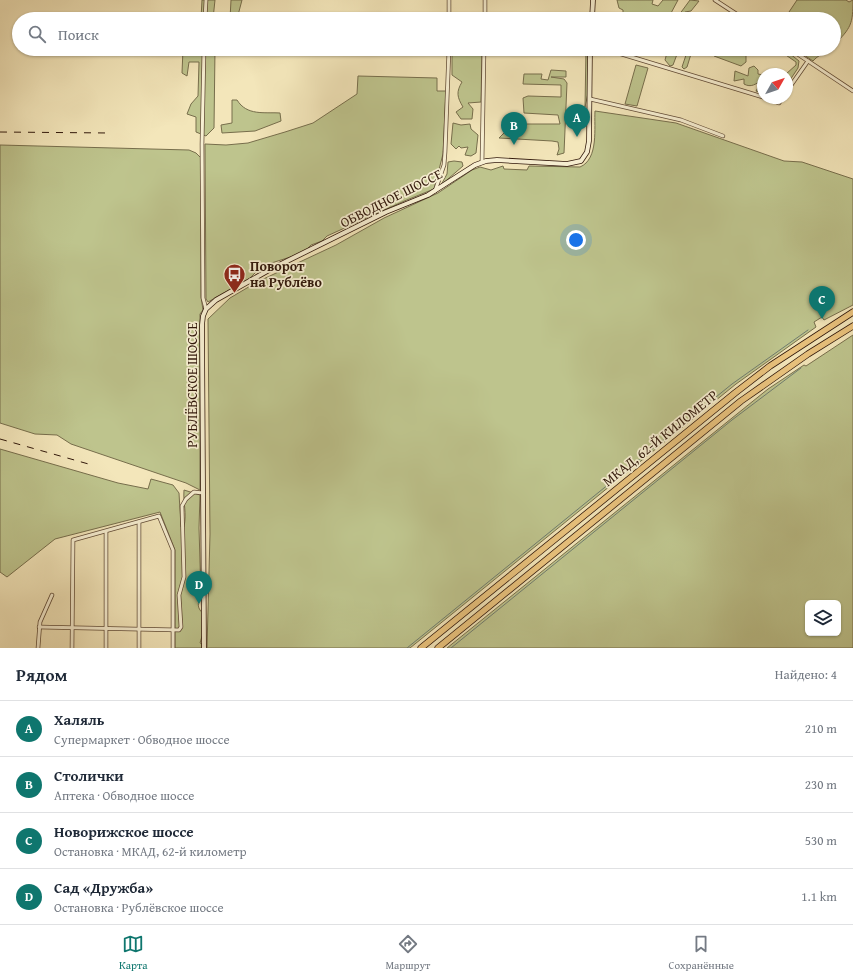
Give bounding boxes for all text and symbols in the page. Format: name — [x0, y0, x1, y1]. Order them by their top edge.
search box — [12, 12, 841, 56]
icon: search — [26, 23, 48, 45]
text: Поиск — [58, 24, 99, 45]
north arrow — [757, 68, 793, 104]
pin: A — [564, 104, 590, 137]
pin: B — [501, 112, 527, 145]
street label: ОБВОДНОЕ ШОССЕ — [336, 164, 446, 232]
your location — [566, 230, 586, 250]
place label: Поворот на Рублёво — [250, 256, 322, 292]
bus stop icon: Поворот на Рублёво — [222, 261, 248, 294]
pin: C — [809, 286, 835, 319]
street label: РУБЛЁВСКОЕ ШОССЕ — [182, 322, 202, 448]
street label: МКАД, 62-Й КИЛОМЕТР — [598, 385, 722, 491]
pin: D — [186, 571, 212, 604]
map controls — [805, 600, 841, 636]
button: layers — [805, 600, 841, 636]
text: Рядом — [16, 662, 67, 687]
text: Найдено: 4 — [775, 665, 837, 684]
text: Халяль — [54, 709, 105, 730]
text: A — [25, 719, 33, 738]
text: 210 m — [805, 719, 837, 738]
text: Супермаркет · Обводное шоссе — [54, 730, 230, 749]
text: Столички — [54, 765, 124, 786]
text: B — [25, 775, 33, 794]
text: 230 m — [805, 775, 837, 794]
text: Аптека · Обводное шоссе — [54, 786, 194, 805]
text: Новорижское шоссе — [54, 821, 194, 842]
text: C — [25, 831, 33, 850]
text: 530 m — [805, 831, 837, 850]
text: Остановка · МКАД, 62-й километр — [54, 842, 247, 861]
text: Сад «Дружба» — [54, 877, 153, 898]
text: D — [25, 887, 33, 906]
text: 1.1 km — [801, 887, 837, 906]
text: Остановка · Рублёвское шоссе — [54, 898, 224, 917]
tab: Карта — [119, 933, 147, 973]
tab: Маршрут — [385, 933, 430, 973]
tab: Сохранённые — [668, 933, 734, 973]

